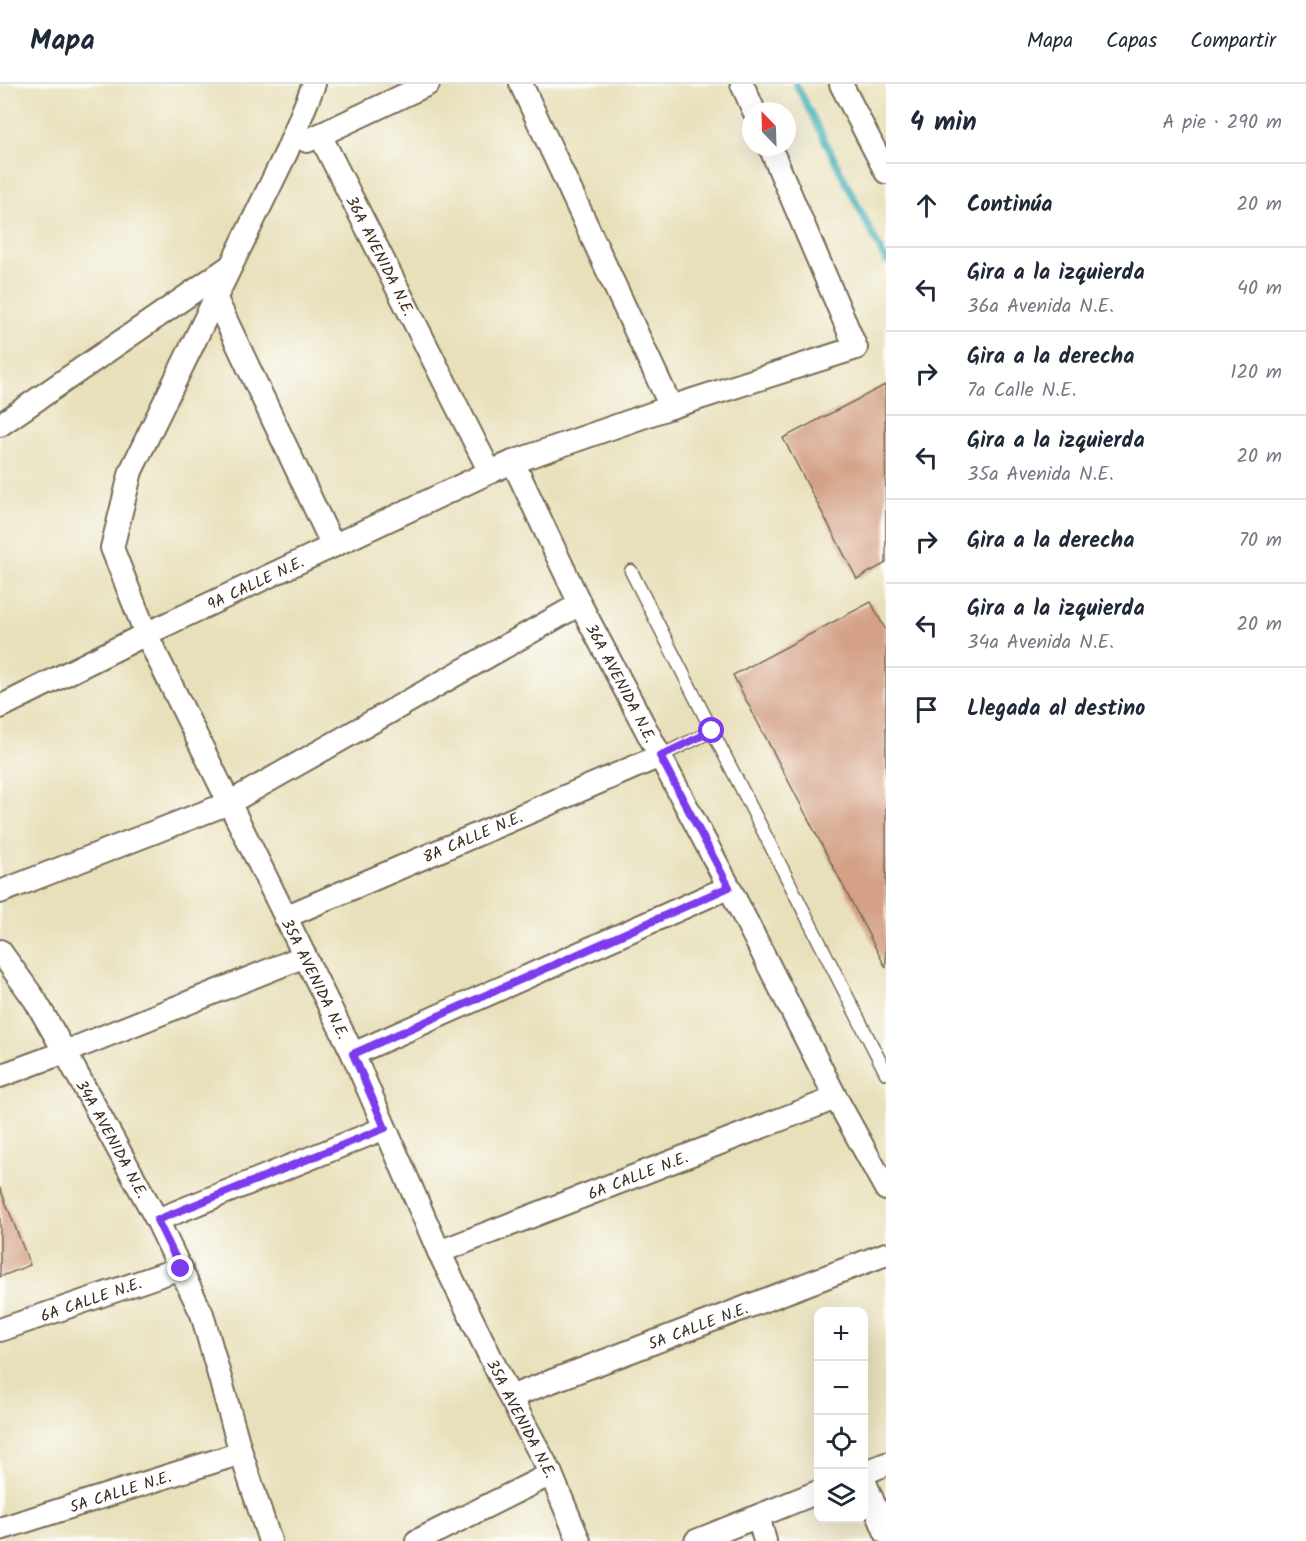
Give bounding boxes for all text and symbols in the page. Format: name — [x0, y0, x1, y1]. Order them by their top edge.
text: Mapa — [30, 19, 95, 64]
text: Mapa — [1027, 25, 1073, 58]
text: Capas — [1106, 25, 1157, 58]
text: Compartir — [1190, 25, 1276, 58]
north arrow — [742, 102, 796, 156]
text: 4 min — [910, 102, 977, 144]
text: A pie · 290 m — [1162, 107, 1282, 139]
text: Continúa — [967, 188, 1052, 223]
icon: ahead — [910, 189, 943, 222]
text: 20 m — [1236, 189, 1282, 221]
street label: 36A AVENIDA N.E. — [339, 192, 420, 321]
text: Gira a la izquierda — [967, 256, 1145, 291]
icon: left — [910, 273, 943, 306]
text: 40 m — [1237, 273, 1282, 305]
text: 36a Avenida N.E. — [967, 291, 1114, 323]
text: Gira a la derecha — [967, 340, 1134, 375]
icon: right — [910, 357, 943, 390]
text: 120 m — [1230, 357, 1282, 389]
text: 7a Calle N.E. — [967, 375, 1077, 407]
text: Gira a la izquierda — [967, 424, 1145, 459]
icon: left — [910, 441, 943, 474]
text: 20 m — [1236, 441, 1282, 473]
text: 35a Avenida N.E. — [967, 459, 1114, 491]
text: Gira a la derecha — [967, 524, 1134, 559]
icon: right — [910, 525, 943, 558]
text: 70 m — [1239, 525, 1282, 557]
street label: 9A CALLE N.E. — [203, 550, 308, 617]
text: Gira a la izquierda — [967, 592, 1145, 627]
icon: left — [910, 609, 943, 642]
text: 20 m — [1236, 609, 1282, 641]
street label: 36A AVENIDA N.E. — [578, 619, 662, 748]
text: 34a Avenida N.E. — [967, 627, 1114, 659]
text: Llegada al destino — [967, 692, 1145, 727]
icon: arrive — [910, 693, 943, 726]
route start — [698, 717, 724, 743]
street label: 8A CALLE N.E. — [419, 805, 527, 870]
street label: 35A AVENIDA N.E. — [274, 915, 355, 1044]
street label: 34A AVENIDA N.E. — [68, 1076, 154, 1203]
street label: 6A CALLE N.E. — [584, 1146, 692, 1207]
route end — [167, 1255, 193, 1281]
street label: 6A CALLE N.E. — [37, 1271, 145, 1329]
street label: 5A CALLE N.E. — [645, 1297, 752, 1357]
map controls — [814, 1307, 868, 1523]
button: + — [814, 1307, 868, 1361]
street label: 35A AVENIDA N.E. — [479, 1355, 562, 1482]
button: − — [814, 1361, 868, 1415]
button: locate — [814, 1415, 868, 1469]
street label: 5A CALLE N.E. — [67, 1465, 175, 1520]
button: layers — [814, 1469, 868, 1523]

